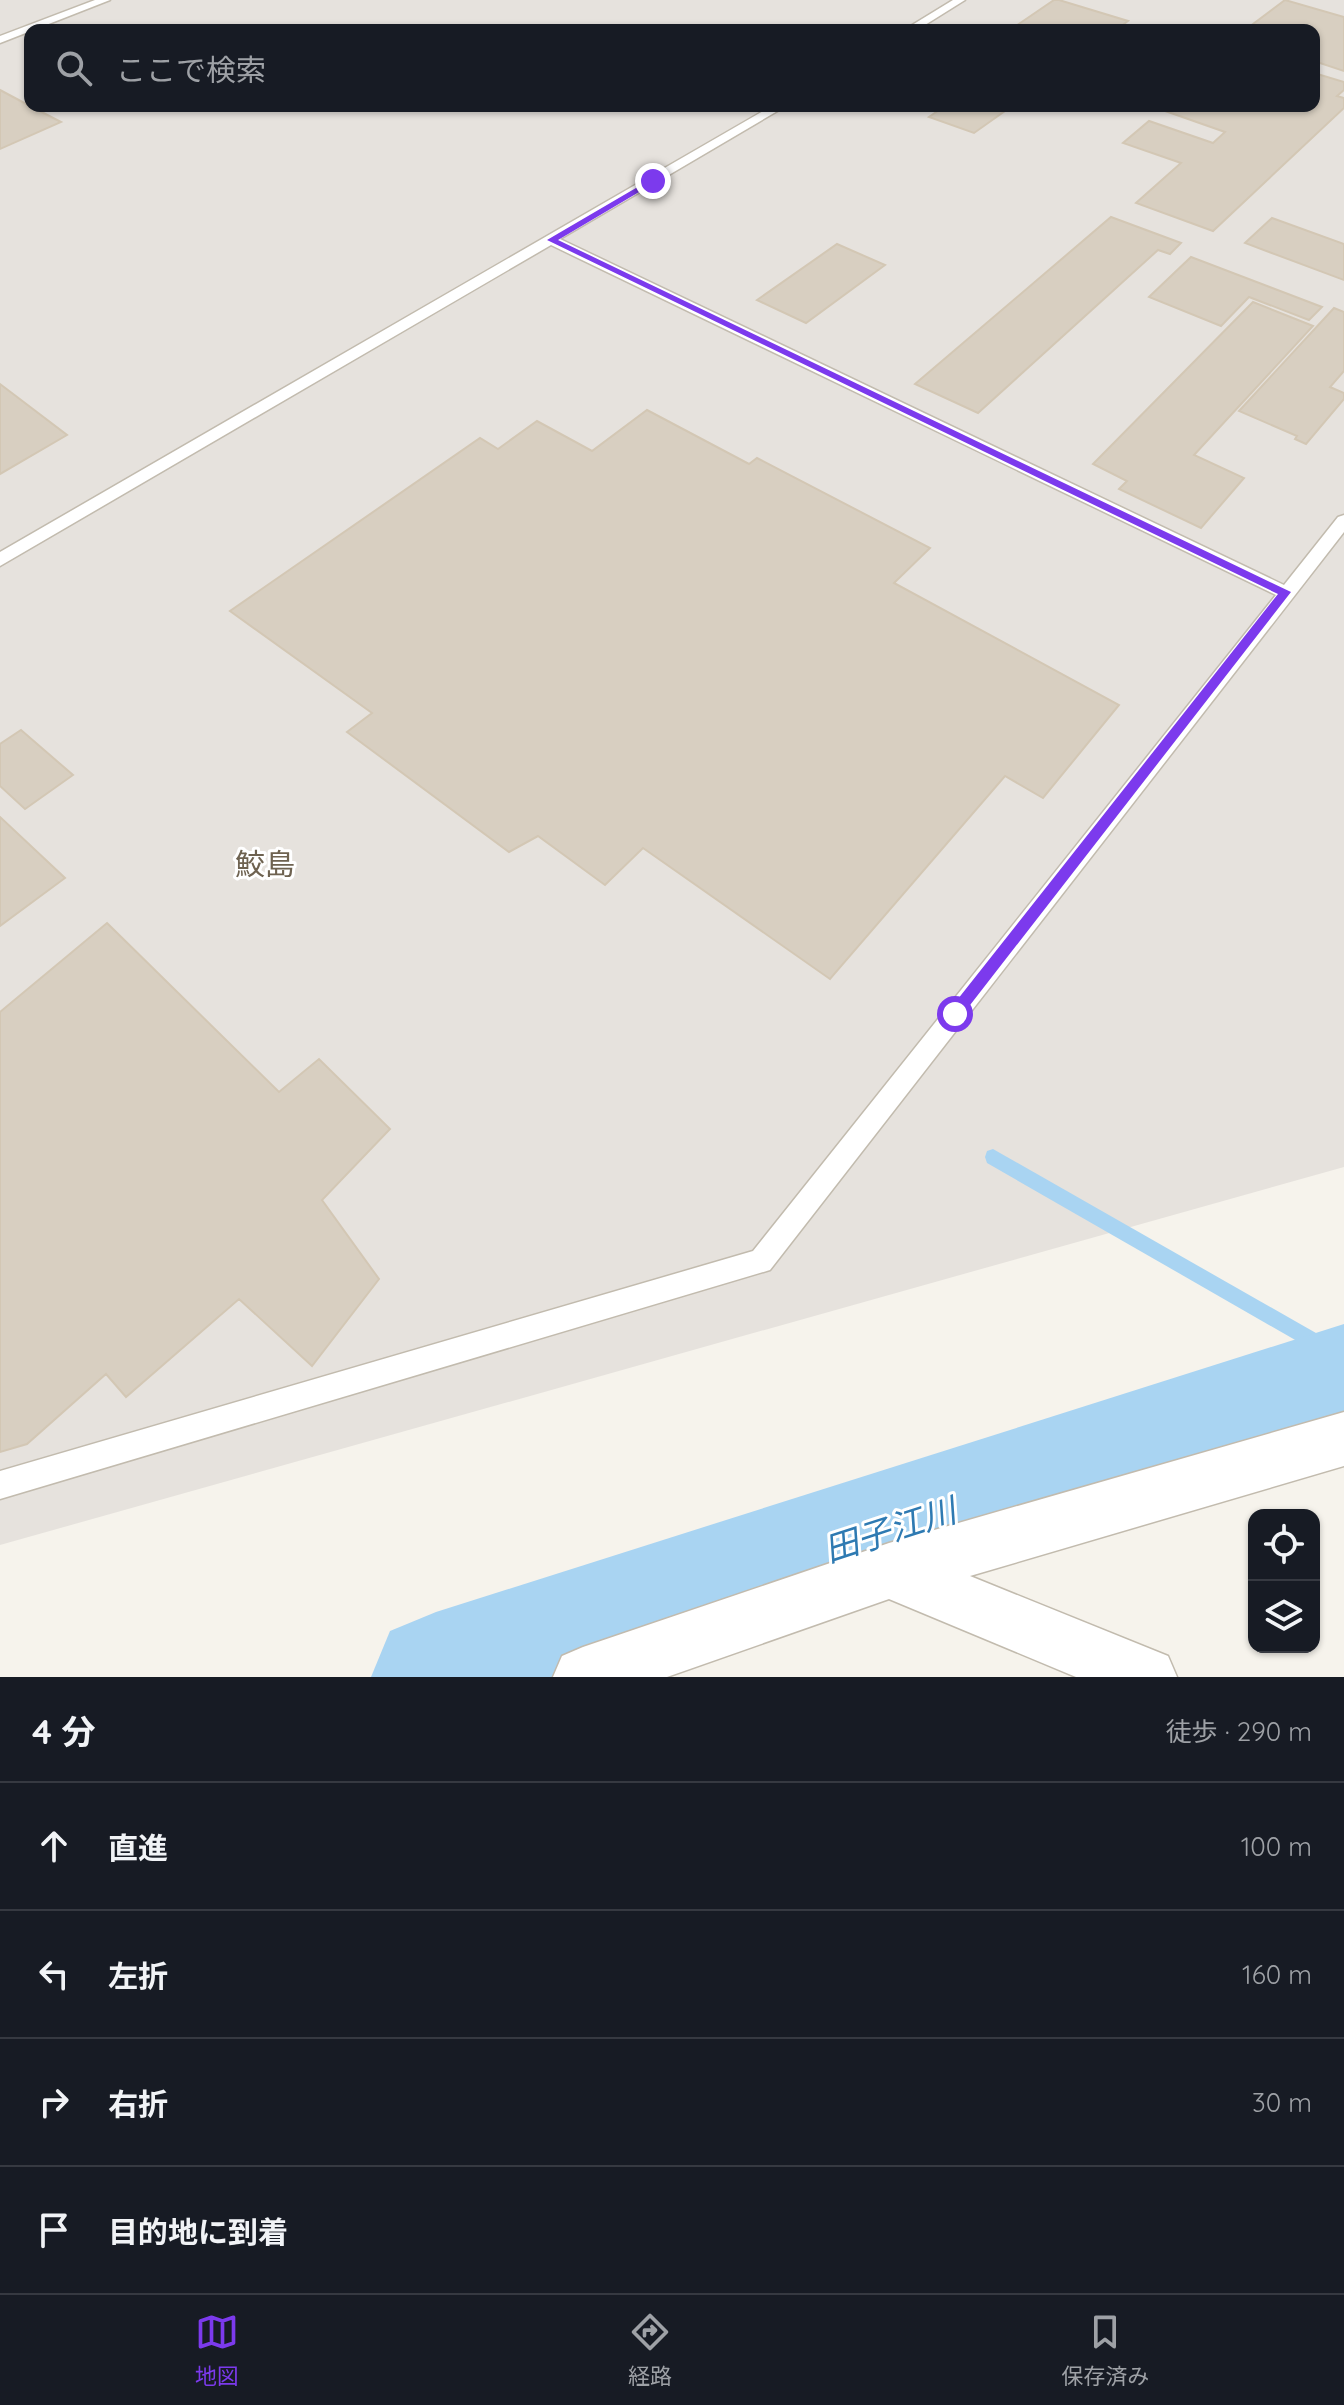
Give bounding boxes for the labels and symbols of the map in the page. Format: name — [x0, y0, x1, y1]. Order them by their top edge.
route end — [635, 163, 671, 199]
district label: 鮫島 — [235, 845, 295, 883]
route start — [937, 996, 973, 1032]
water label: 田子江川 — [819, 1487, 964, 1571]

